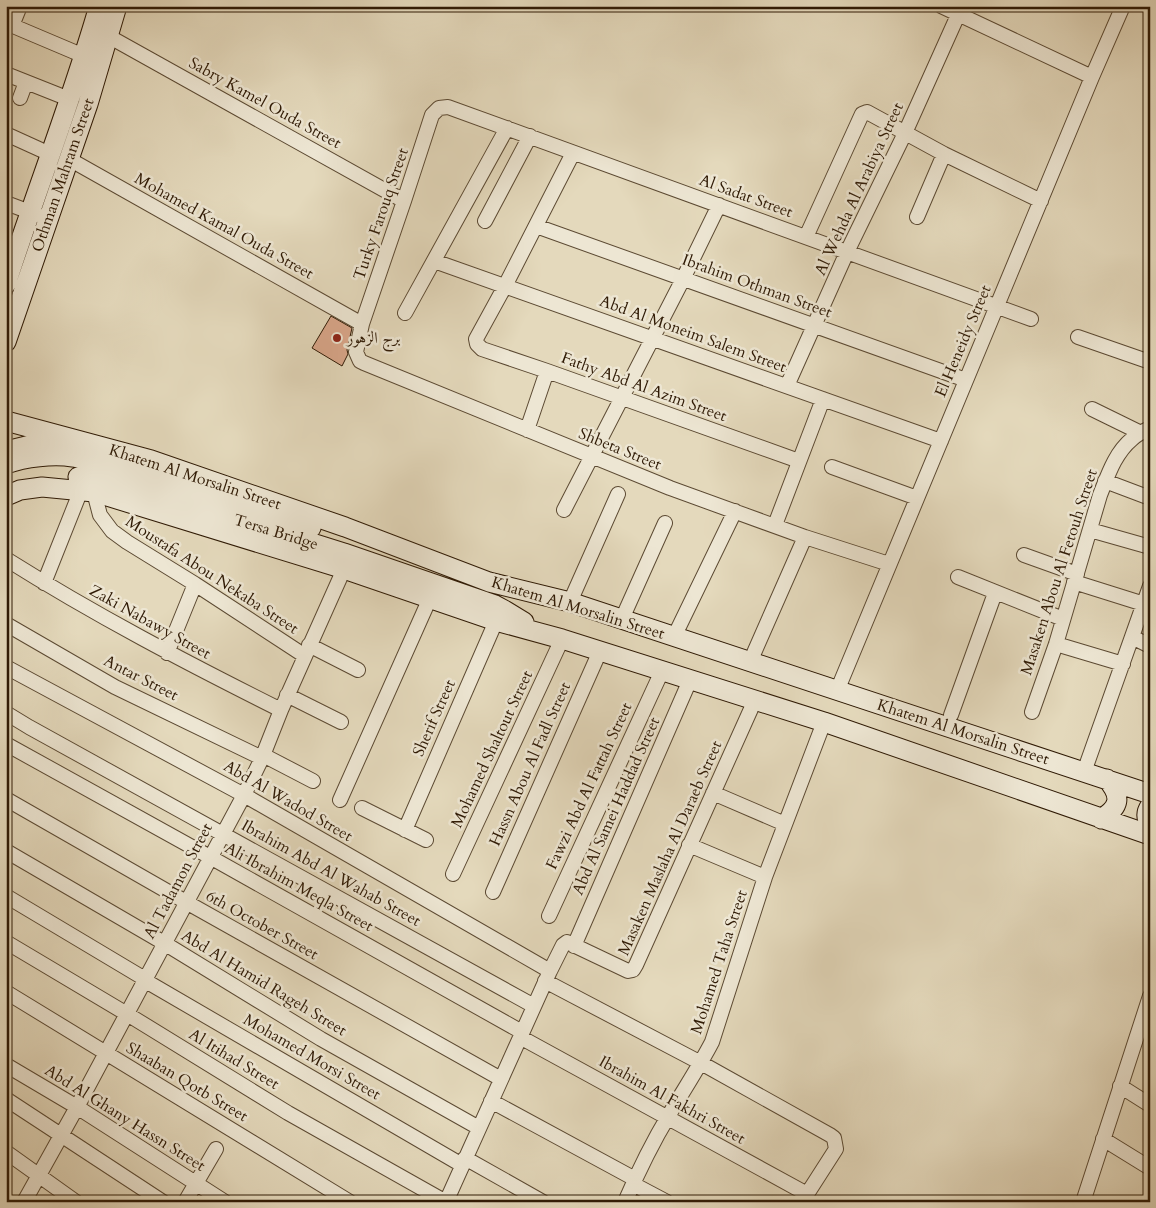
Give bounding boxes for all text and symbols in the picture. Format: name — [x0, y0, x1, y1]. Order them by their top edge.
street label: Sabry Kamel Ouda Street — [185, 52, 345, 154]
street label: Othman Mahram Street — [26, 95, 100, 255]
street label: Al Wehda Al Arabiya Street — [809, 99, 909, 279]
street label: Turky Farouq Street — [348, 145, 414, 283]
street label: Mohamed Kamal Ouda Street — [131, 168, 317, 284]
street label: Al Sadat Street — [696, 169, 796, 223]
street label: Ibrahim Othman Street — [679, 249, 835, 323]
street label: El Heneidy Street — [930, 282, 996, 400]
street label: Abd Al Moneim Salem Street — [596, 290, 790, 378]
place label: برج الزهور — [345, 327, 400, 352]
marker: برج الزهور — [331, 332, 343, 344]
street label: Fathy Abd Al Azim Street — [558, 347, 730, 427]
street label: Shbeta Street — [575, 422, 665, 476]
street label: Khatem Al Morsalin Street — [106, 439, 284, 515]
street label: Masaken Abou Al Fetouh Street — [1015, 466, 1103, 678]
street label: Tersa Bridge — [231, 509, 321, 555]
street label: Moustafa Abou Nekaba Street — [121, 511, 303, 639]
street label: Khatem Al Morsalin Street — [489, 571, 667, 645]
street label: Zaki Nabawy Street — [85, 579, 215, 665]
street label: Antar Street — [100, 650, 182, 706]
street label: Mohamed Shaltout Street — [446, 667, 538, 831]
street label: Sherif Street — [407, 676, 461, 760]
street label: Hassn Abou Al Fadl Street — [484, 679, 576, 849]
street label: Khatem Al Morsalin Street — [874, 694, 1052, 770]
street label: Fawzi Abd Al Fattah Street — [541, 699, 637, 873]
street label: Abd Al Samei Haddad Street — [567, 714, 665, 898]
street label: Masaken Maslaha Al Daraeb Street — [613, 737, 727, 959]
street label: Abd Al Wadod Street — [219, 755, 357, 847]
street label: Ibrahim Abd Al Wahab Street — [237, 814, 425, 932]
street label: Al Tadamon Street — [138, 819, 218, 943]
street label: Ali Ibrahim Meqla Street — [221, 837, 377, 937]
street label: 6th October Street — [202, 885, 322, 965]
street label: Mohamed Taha Street — [685, 887, 753, 1037]
street label: Abd Al Hamid Rageh Street — [177, 925, 351, 1041]
street label: Mohamed Morsi Street — [239, 1009, 385, 1105]
street label: Al Itihad Street — [185, 1023, 283, 1095]
street label: Shaaban Qotb Street — [122, 1037, 252, 1127]
street label: Ibrahim Al Fakhri Street — [595, 1051, 749, 1149]
street label: Abd Al Ghany Hassn Street — [40, 1059, 210, 1177]

